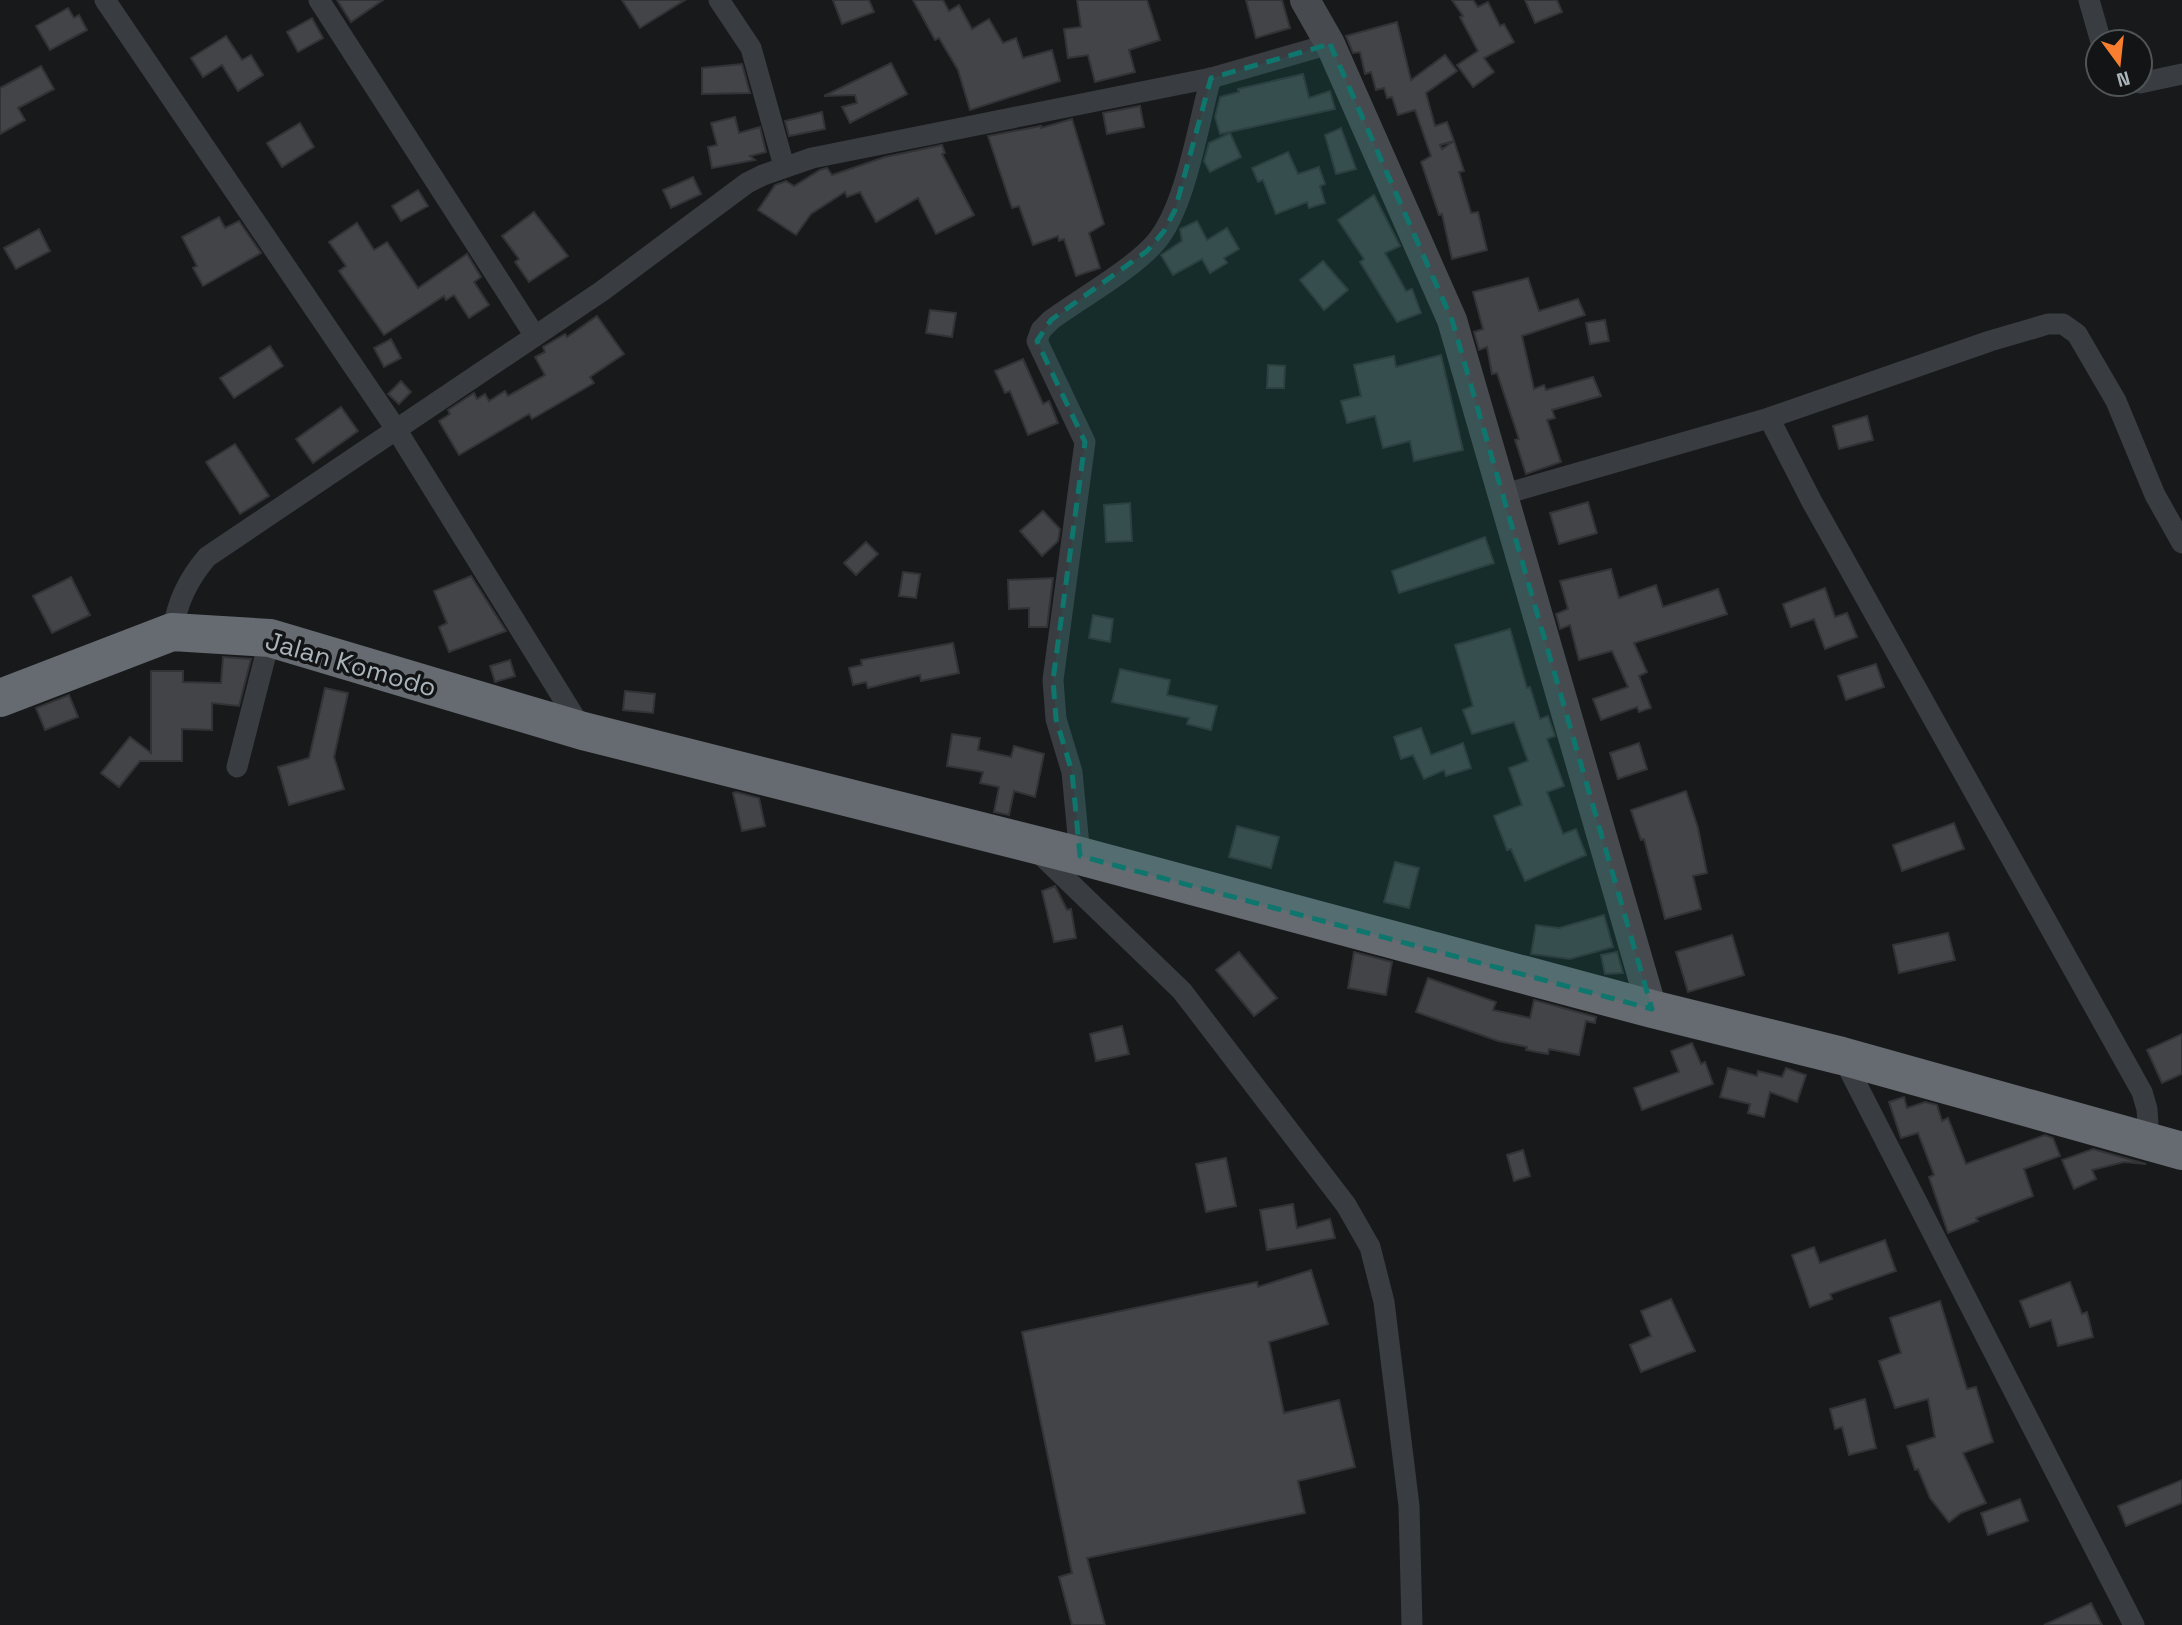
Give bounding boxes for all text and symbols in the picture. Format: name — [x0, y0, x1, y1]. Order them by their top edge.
north arrow — [2084, 28, 2154, 98]
text: N — [2114, 65, 2133, 93]
street label: Jalan Komodo — [262, 623, 440, 705]

